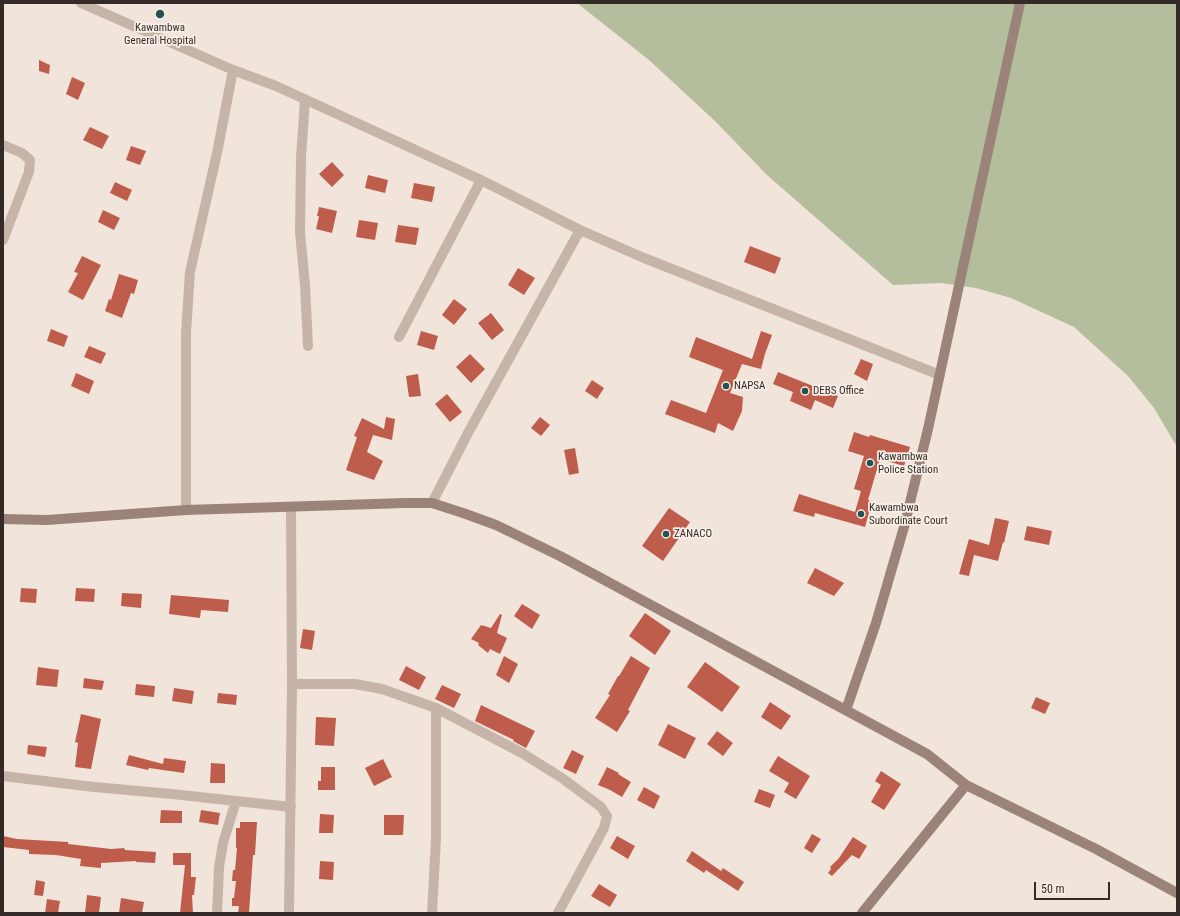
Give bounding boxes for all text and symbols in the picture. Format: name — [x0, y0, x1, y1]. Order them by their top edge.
marker: Kawambwa General Hospital — [154, 8, 166, 20]
place label: Kawambwa General Hospital — [124, 21, 196, 47]
place label: NAPSA — [734, 379, 765, 393]
marker: NAPSA — [721, 381, 731, 391]
place label: DEBS Office — [813, 384, 864, 398]
marker: DEBS Office — [800, 386, 810, 396]
place label: Kawambwa Police Station — [878, 450, 938, 476]
marker: Kawambwa Police Station — [865, 458, 875, 468]
place label: Kawambwa Subordinate Court — [869, 501, 948, 527]
marker: Kawambwa Subordinate Court — [856, 509, 866, 519]
place label: ZANACO — [674, 527, 712, 541]
marker: ZANACO — [661, 529, 671, 539]
scale bar — [1036, 874, 1112, 900]
text: 50 m — [1041, 882, 1065, 896]

